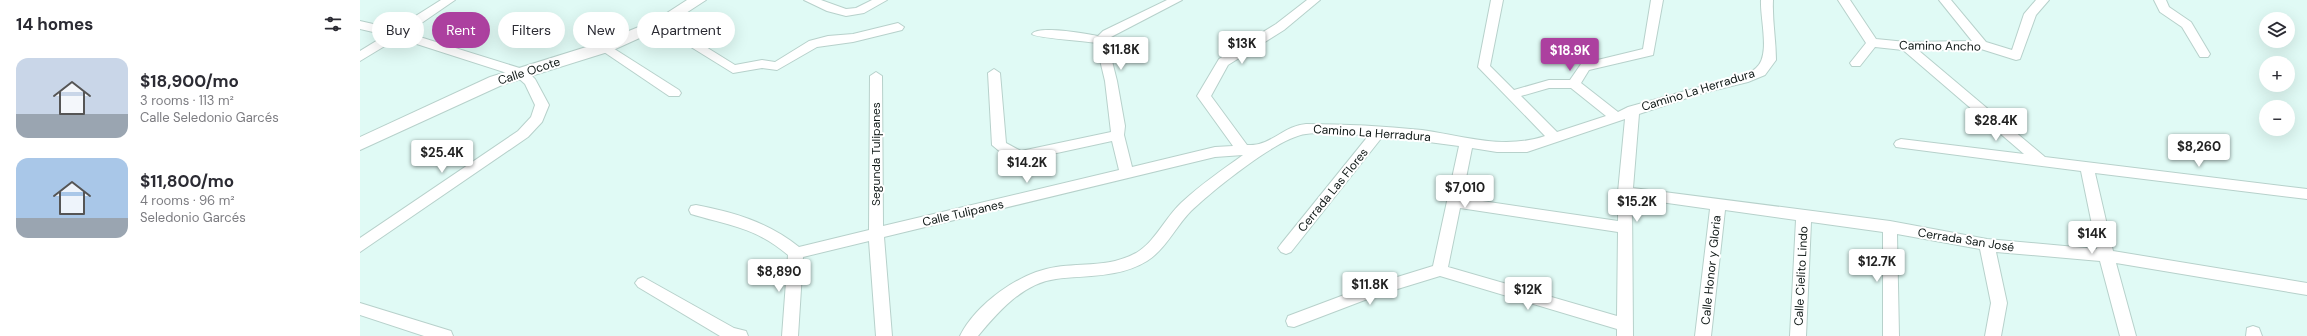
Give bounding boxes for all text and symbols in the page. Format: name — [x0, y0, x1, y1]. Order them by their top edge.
chip: Buy — [372, 12, 424, 48]
chip: Rent — [432, 12, 490, 48]
chip: Filters — [498, 12, 565, 48]
chip: New — [573, 12, 629, 48]
chip: Apartment — [637, 12, 735, 48]
map controls — [2259, 12, 2295, 136]
button: layers — [2259, 12, 2295, 48]
text: 14 homes — [16, 13, 93, 35]
icon: filters — [322, 13, 344, 35]
pin: $13K — [1218, 31, 1266, 65]
text: $13K — [1228, 35, 1256, 52]
pin: $11.8K — [1088, 37, 1154, 71]
street label: Camino Ancho — [1899, 37, 1981, 55]
pin: $18.9K — [1537, 38, 1603, 72]
text: $11.8K — [1102, 41, 1140, 58]
text: $18.9K — [1550, 42, 1590, 59]
street label: Calle Ocote — [496, 53, 562, 89]
button: + — [2259, 56, 2295, 92]
street label: Camino La Herradura — [1639, 65, 1757, 115]
text: $18,900/mo — [140, 70, 239, 92]
icon: home — [48, 74, 96, 122]
text: 3 rooms · 113 m² — [140, 92, 234, 109]
button: − — [2259, 100, 2295, 136]
street label: Segunda Tulipanes — [868, 102, 884, 206]
pin: $28.4K — [1963, 108, 2029, 142]
text: Calle Seledonio Garcés — [140, 109, 279, 126]
text: $28.4K — [1974, 112, 2018, 129]
street label: Camino La Herradura — [1313, 121, 1431, 145]
pin: $8,260 — [2166, 134, 2232, 168]
text: $8,260 — [2177, 138, 2221, 155]
pin: $25.4K — [409, 140, 475, 174]
text: $25.4K — [420, 144, 464, 161]
street label: Cerrada Las Flores — [1294, 145, 1372, 235]
pin: $14.2K — [994, 150, 1060, 184]
text: $14.2K — [1007, 154, 1047, 171]
text: $11,800/mo — [140, 170, 234, 192]
icon: home — [48, 174, 96, 222]
pin: $7,010 — [1432, 175, 1498, 209]
text: $7,010 — [1445, 179, 1485, 196]
pin: $15.2K — [1604, 189, 1670, 223]
text: 4 rooms · 96 m² — [140, 192, 235, 209]
text: $15.2K — [1617, 193, 1657, 210]
street label: Calle Tulipanes — [921, 196, 1005, 230]
text: Seledonio Garcés — [140, 209, 246, 226]
street label: Calle Honor y Gloria — [1697, 214, 1725, 326]
pin: $14K — [2068, 221, 2116, 255]
street label: Cerrada San José — [1917, 224, 2016, 256]
text: $14K — [2077, 225, 2107, 242]
street label: Calle Cielito Lindo — [1790, 226, 1812, 326]
pin: $12.7K — [1844, 249, 1910, 283]
text: $12.7K — [1858, 253, 1896, 270]
pin: $8,890 — [746, 259, 812, 293]
text: $8,890 — [757, 263, 801, 280]
pin: $11.8K — [1337, 272, 1403, 306]
text: $11.8K — [1351, 276, 1389, 293]
pin: $12K — [1504, 277, 1552, 311]
text: $12K — [1514, 281, 1542, 298]

